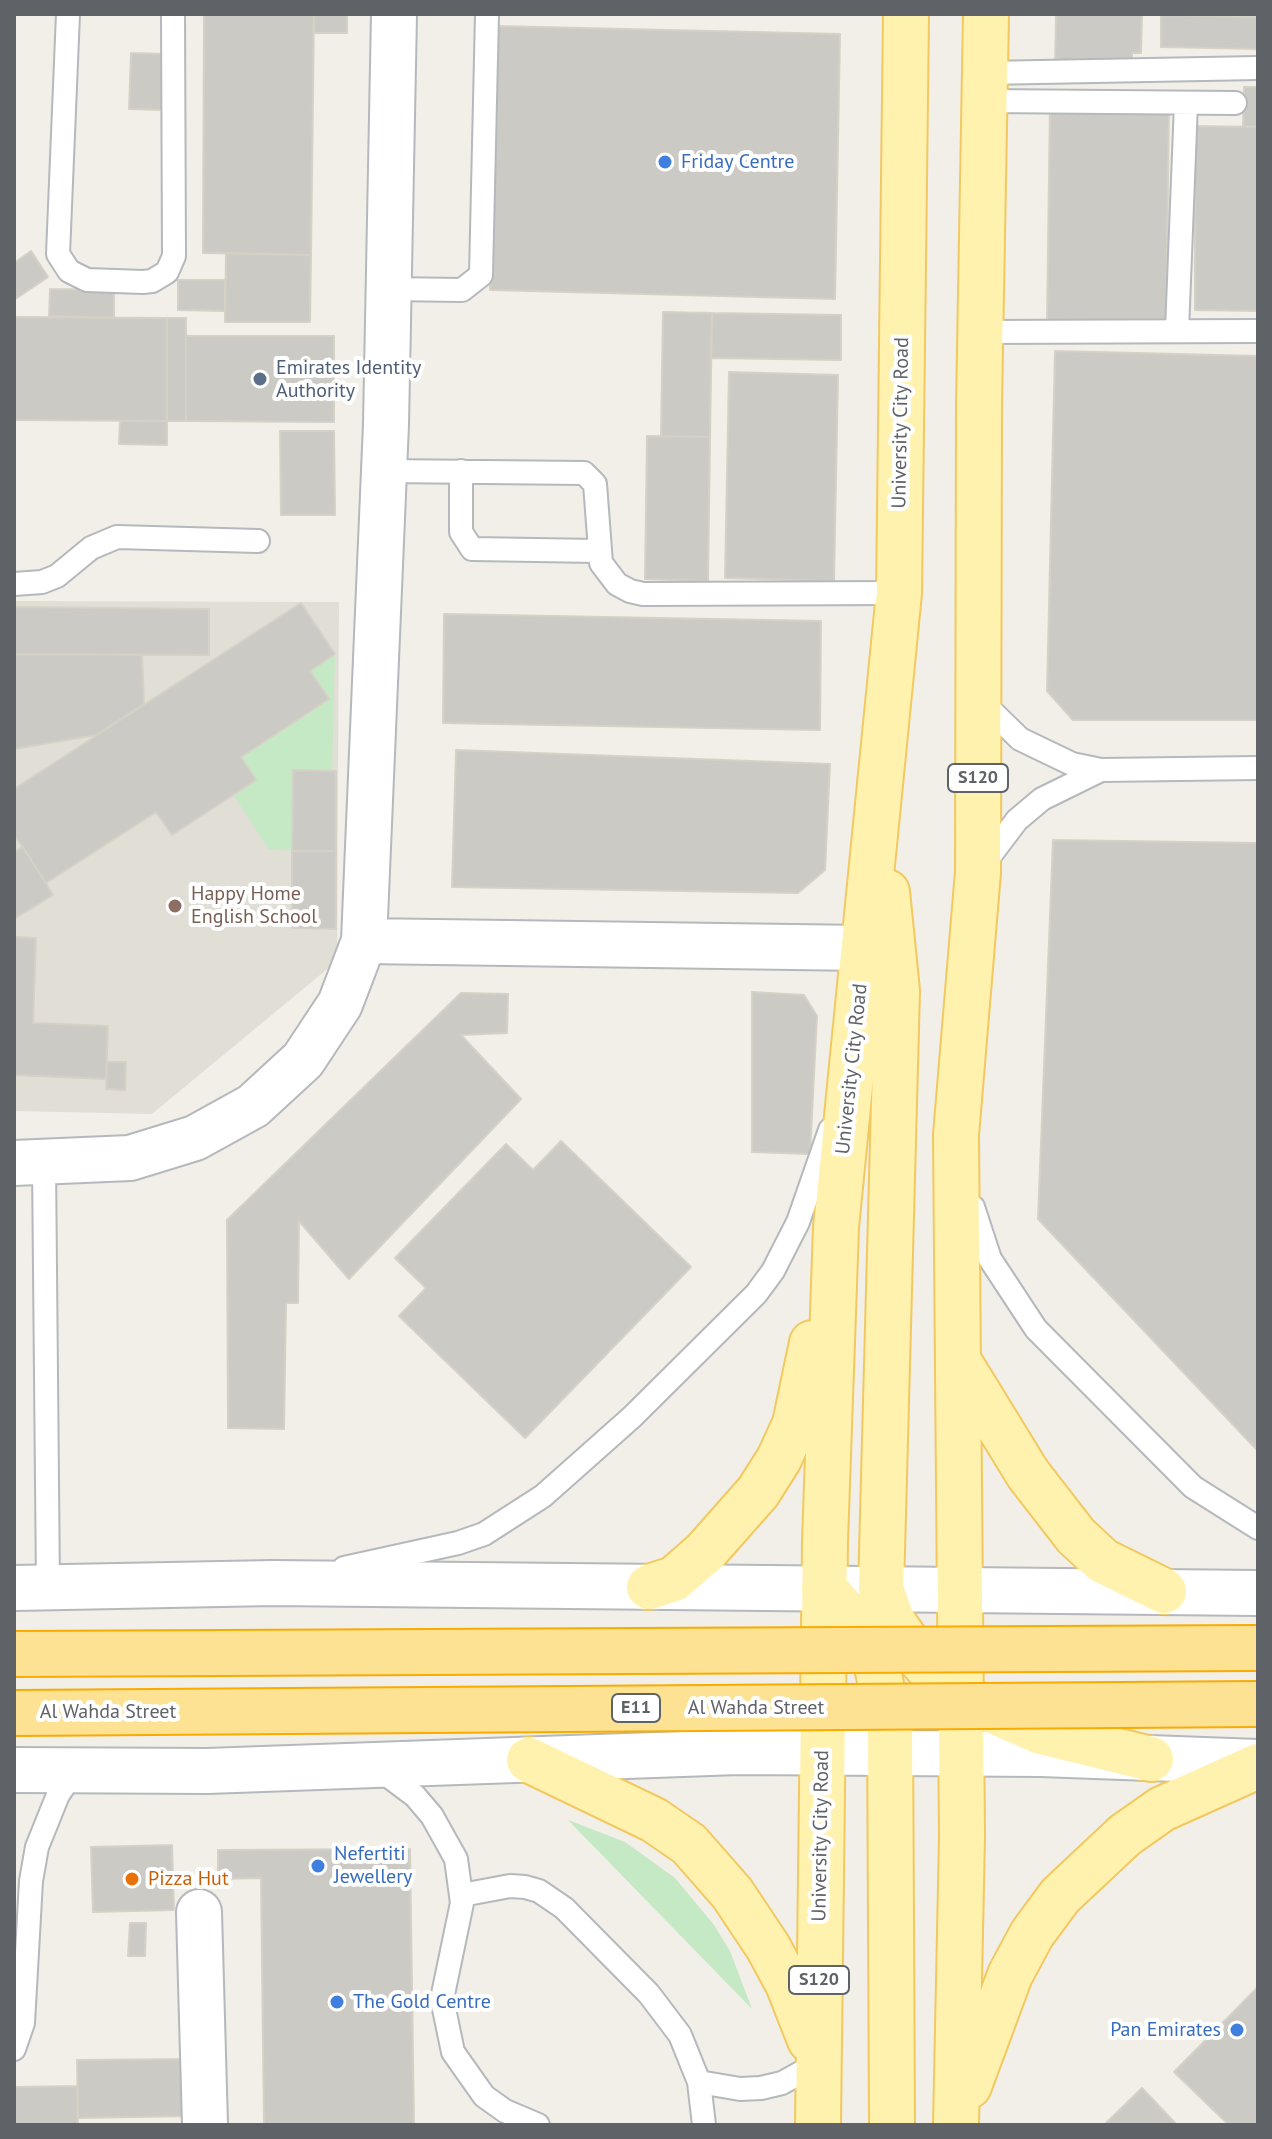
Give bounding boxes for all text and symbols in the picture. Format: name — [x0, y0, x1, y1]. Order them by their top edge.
place label: Friday Centre — [681, 150, 794, 174]
marker: Friday Centre — [656, 153, 674, 171]
street label: University City Road — [888, 337, 914, 509]
place label: Emirates Identity Authority — [276, 356, 421, 403]
marker: Emirates Identity Authority — [251, 370, 269, 388]
road number: S120 — [948, 764, 1008, 792]
place label: Happy Home English School — [191, 882, 317, 929]
marker: Happy Home English School — [166, 897, 184, 915]
street label: University City Road — [831, 982, 873, 1156]
road number: E11 — [612, 1694, 660, 1722]
street label: Al Wahda Street — [688, 1696, 824, 1720]
street label: Al Wahda Street — [40, 1700, 176, 1724]
street label: University City Road — [808, 1750, 834, 1922]
place label: Nefertiti Jewellery — [334, 1842, 412, 1889]
marker: Nefertiti Jewellery — [309, 1857, 327, 1875]
place label: Pizza Hut — [148, 1867, 229, 1891]
marker: Pizza Hut — [123, 1870, 141, 1888]
road number: S120 — [789, 1966, 849, 1994]
place label: The Gold Centre — [353, 1990, 491, 2014]
marker: The Gold Centre — [328, 1993, 346, 2011]
place label: Pan Emirates — [1110, 2018, 1221, 2042]
marker: Pan Emirates — [1228, 2021, 1246, 2039]

